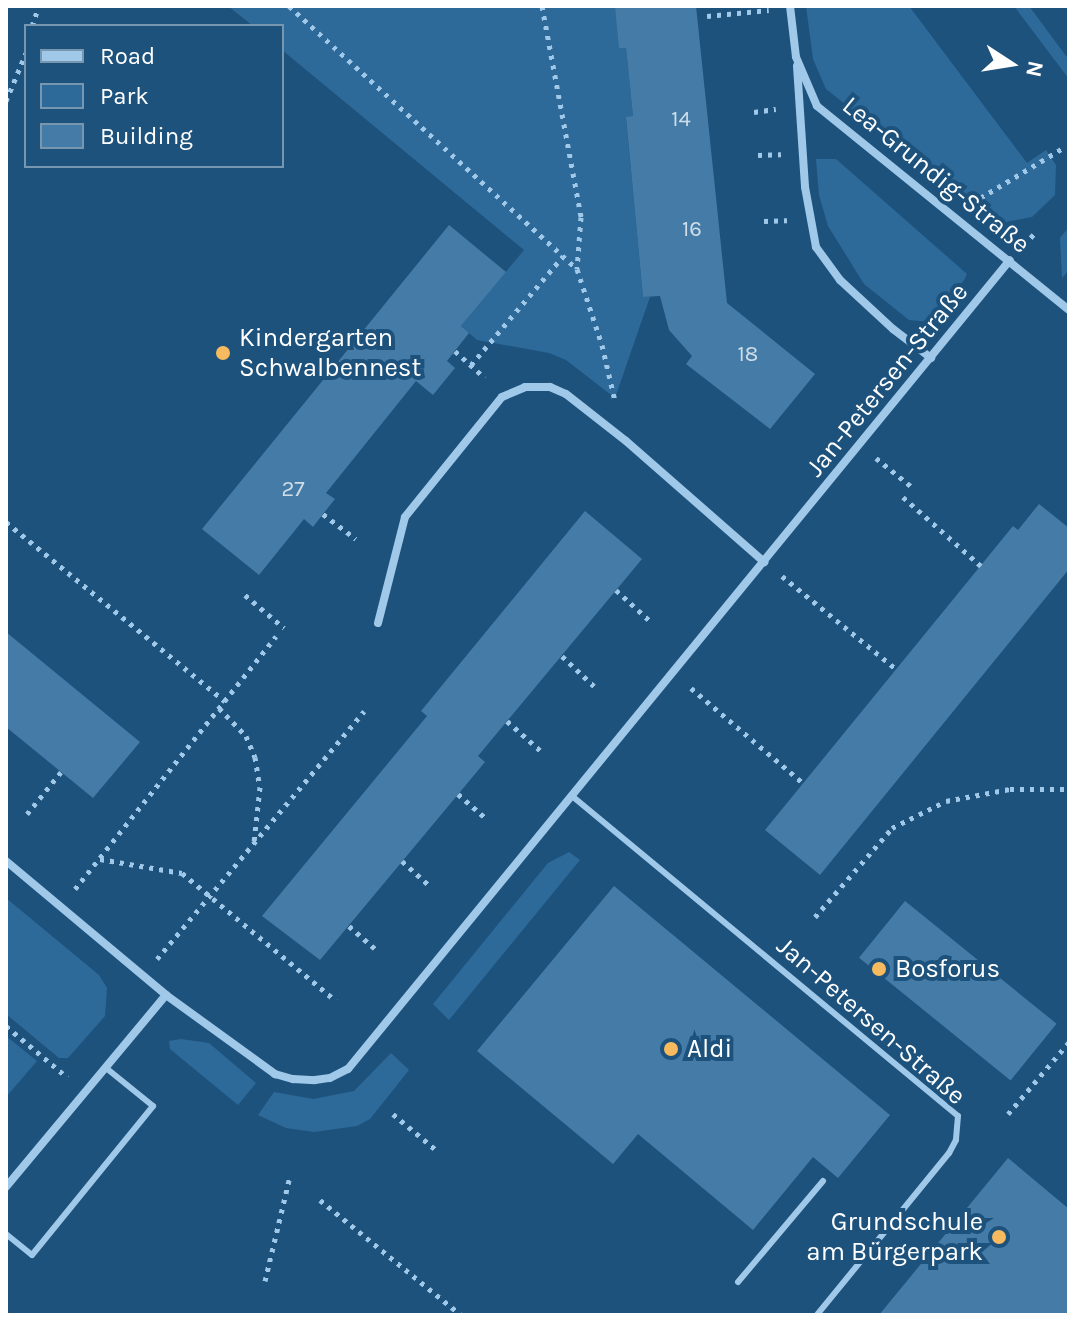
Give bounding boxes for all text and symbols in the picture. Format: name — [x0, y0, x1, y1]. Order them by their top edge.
legend — [24, 24, 284, 168]
north arrow — [971, 24, 1051, 104]
text: Road — [100, 42, 155, 70]
text: N — [1020, 59, 1049, 79]
text: Park — [100, 82, 149, 110]
street label: Lea-Grundig-Straße — [836, 90, 1036, 260]
house number: 14 — [671, 107, 691, 133]
text: Building — [100, 122, 193, 150]
house number: 16 — [682, 217, 702, 243]
street label: Jan-Petersen-Straße — [799, 277, 975, 483]
place label: Kindergarten Schwalbennest — [239, 322, 421, 384]
house number: 18 — [738, 342, 758, 368]
marker: Kindergarten Schwalbennest — [214, 344, 232, 362]
house number: 27 — [281, 477, 305, 503]
street label: Jan-Petersen-Straße — [770, 930, 972, 1112]
place label: Bosforus — [895, 953, 1000, 985]
marker: Bosforus — [870, 960, 888, 978]
place label: Aldi — [687, 1033, 732, 1065]
marker: Aldi — [662, 1040, 680, 1058]
place label: Grundschule am Bürgerpark — [806, 1206, 983, 1268]
marker: Grundschule am Bürgerpark — [990, 1228, 1008, 1246]

